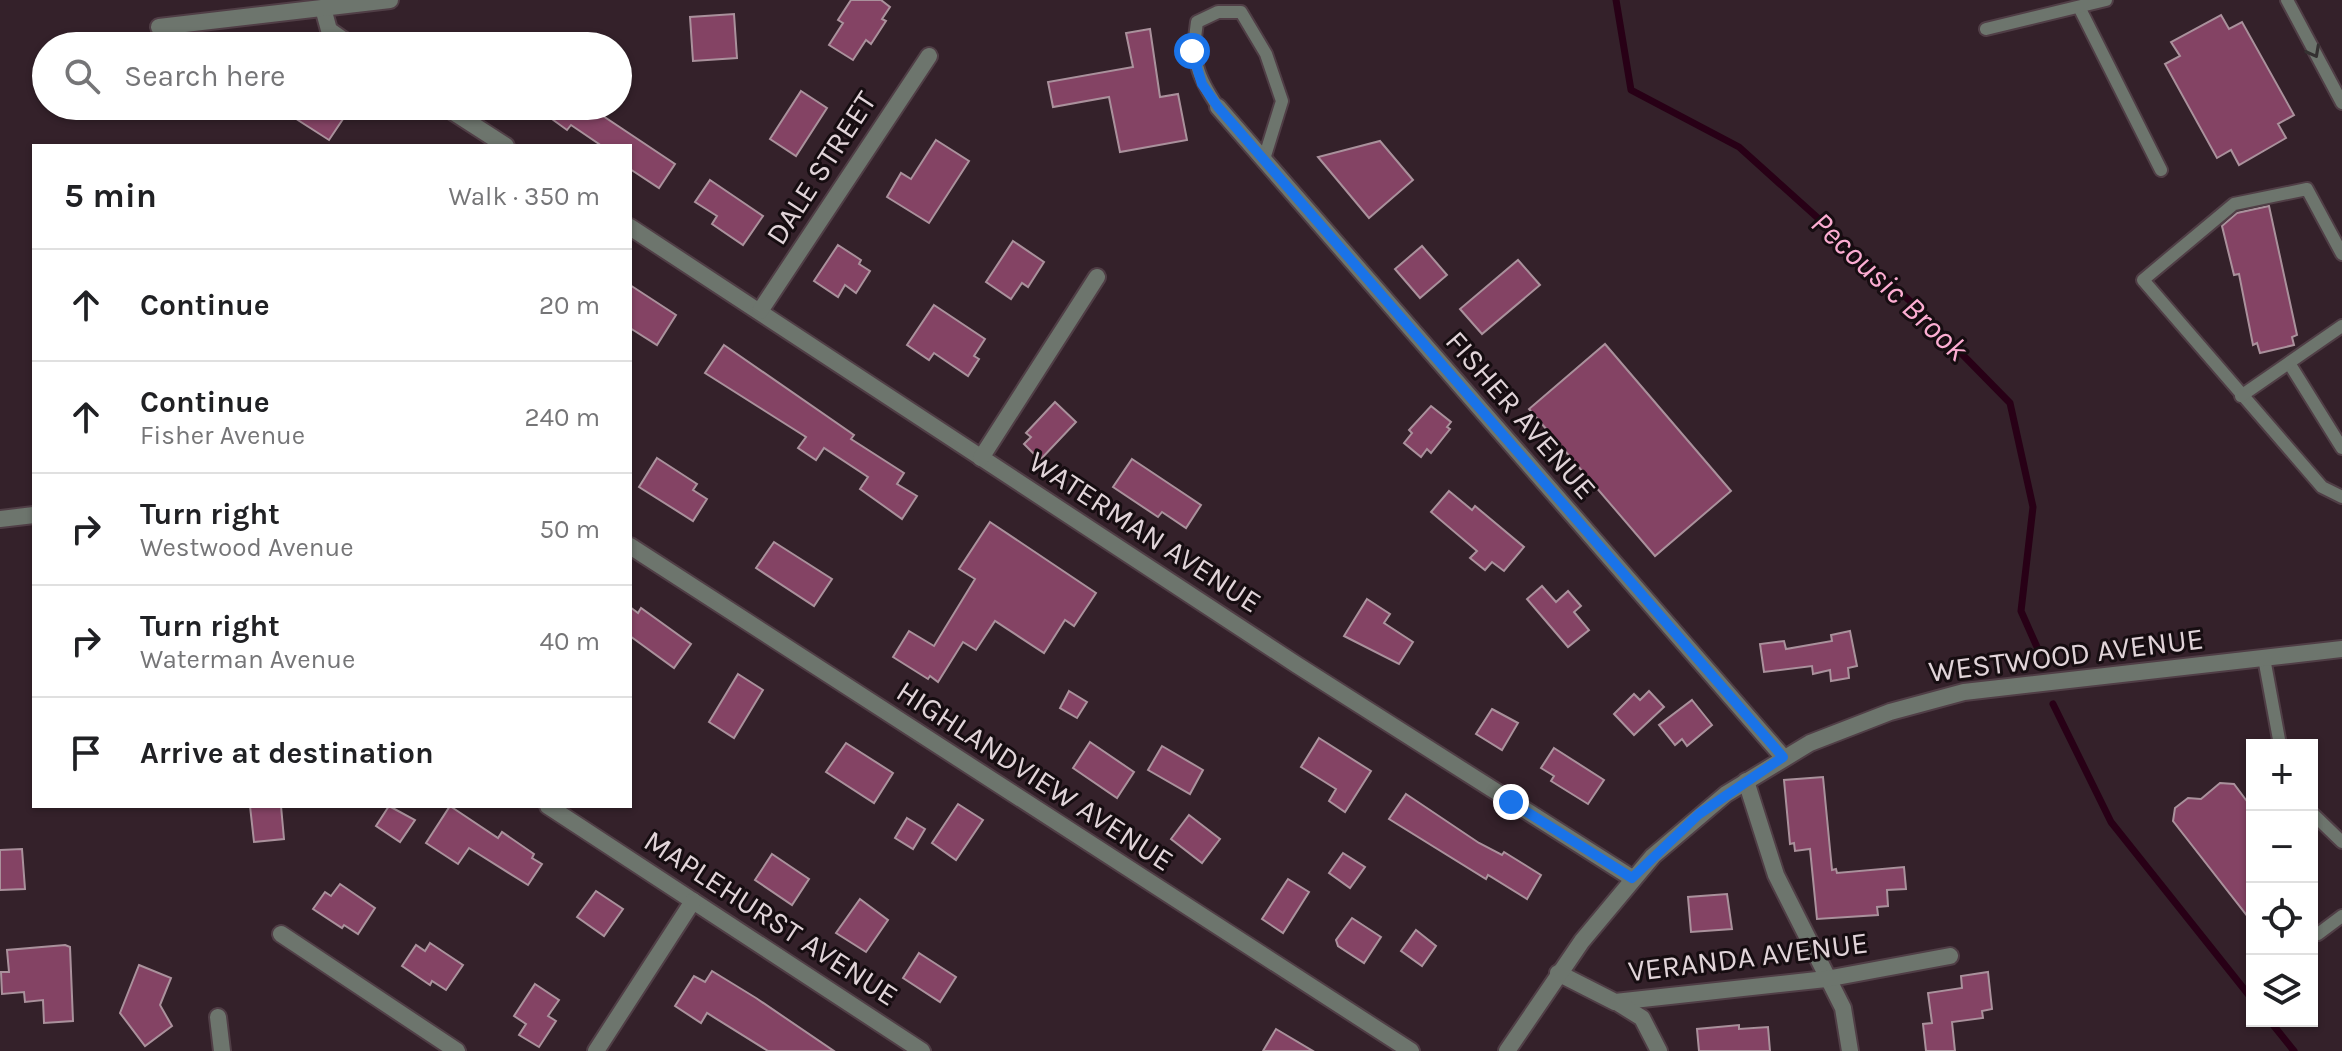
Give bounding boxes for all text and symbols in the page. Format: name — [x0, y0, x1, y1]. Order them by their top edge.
search box — [32, 32, 632, 120]
route start — [1174, 33, 1210, 69]
one-way arrow — [2304, 43, 2319, 58]
icon: search — [60, 54, 104, 98]
text: Search here — [124, 58, 285, 94]
street label: DALE STREET — [758, 85, 884, 251]
text: 5 min — [64, 176, 157, 216]
text: Walk · 350 m — [448, 181, 600, 212]
water label: Pecousic Brook — [1804, 204, 1976, 369]
icon: ahead — [64, 283, 108, 327]
text: Continue — [140, 287, 270, 323]
text: 20 m — [539, 290, 600, 321]
street label: FISHER AVENUE — [1438, 323, 1604, 507]
text: Continue — [140, 384, 270, 420]
icon: ahead — [64, 395, 108, 439]
text: 240 m — [524, 402, 600, 433]
text: Fisher Avenue — [140, 420, 305, 451]
street label: WATERMAN AVENUE — [1022, 444, 1268, 620]
text: Turn right — [140, 496, 280, 532]
icon: right — [64, 507, 108, 551]
text: 50 m — [539, 514, 600, 545]
text: Westwood Avenue — [140, 532, 354, 563]
text: Turn right — [140, 608, 280, 644]
icon: right — [64, 619, 108, 663]
street label: WESTWOOD AVENUE — [1927, 620, 2205, 690]
text: 40 m — [540, 626, 600, 657]
text: Waterman Avenue — [140, 644, 355, 675]
street label: HIGHLANDVIEW AVENUE — [890, 673, 1180, 879]
icon: arrive — [64, 731, 108, 775]
text: Arrive at destination — [140, 735, 434, 771]
map controls — [2246, 739, 2318, 1027]
button: + — [2246, 739, 2318, 811]
route end — [1493, 784, 1529, 820]
button: − — [2246, 811, 2318, 883]
street label: MAPLEHURST AVENUE — [637, 822, 905, 1014]
button: locate — [2246, 883, 2318, 955]
street label: VERANDA AVENUE — [1626, 924, 1870, 990]
button: layers — [2246, 955, 2318, 1027]

